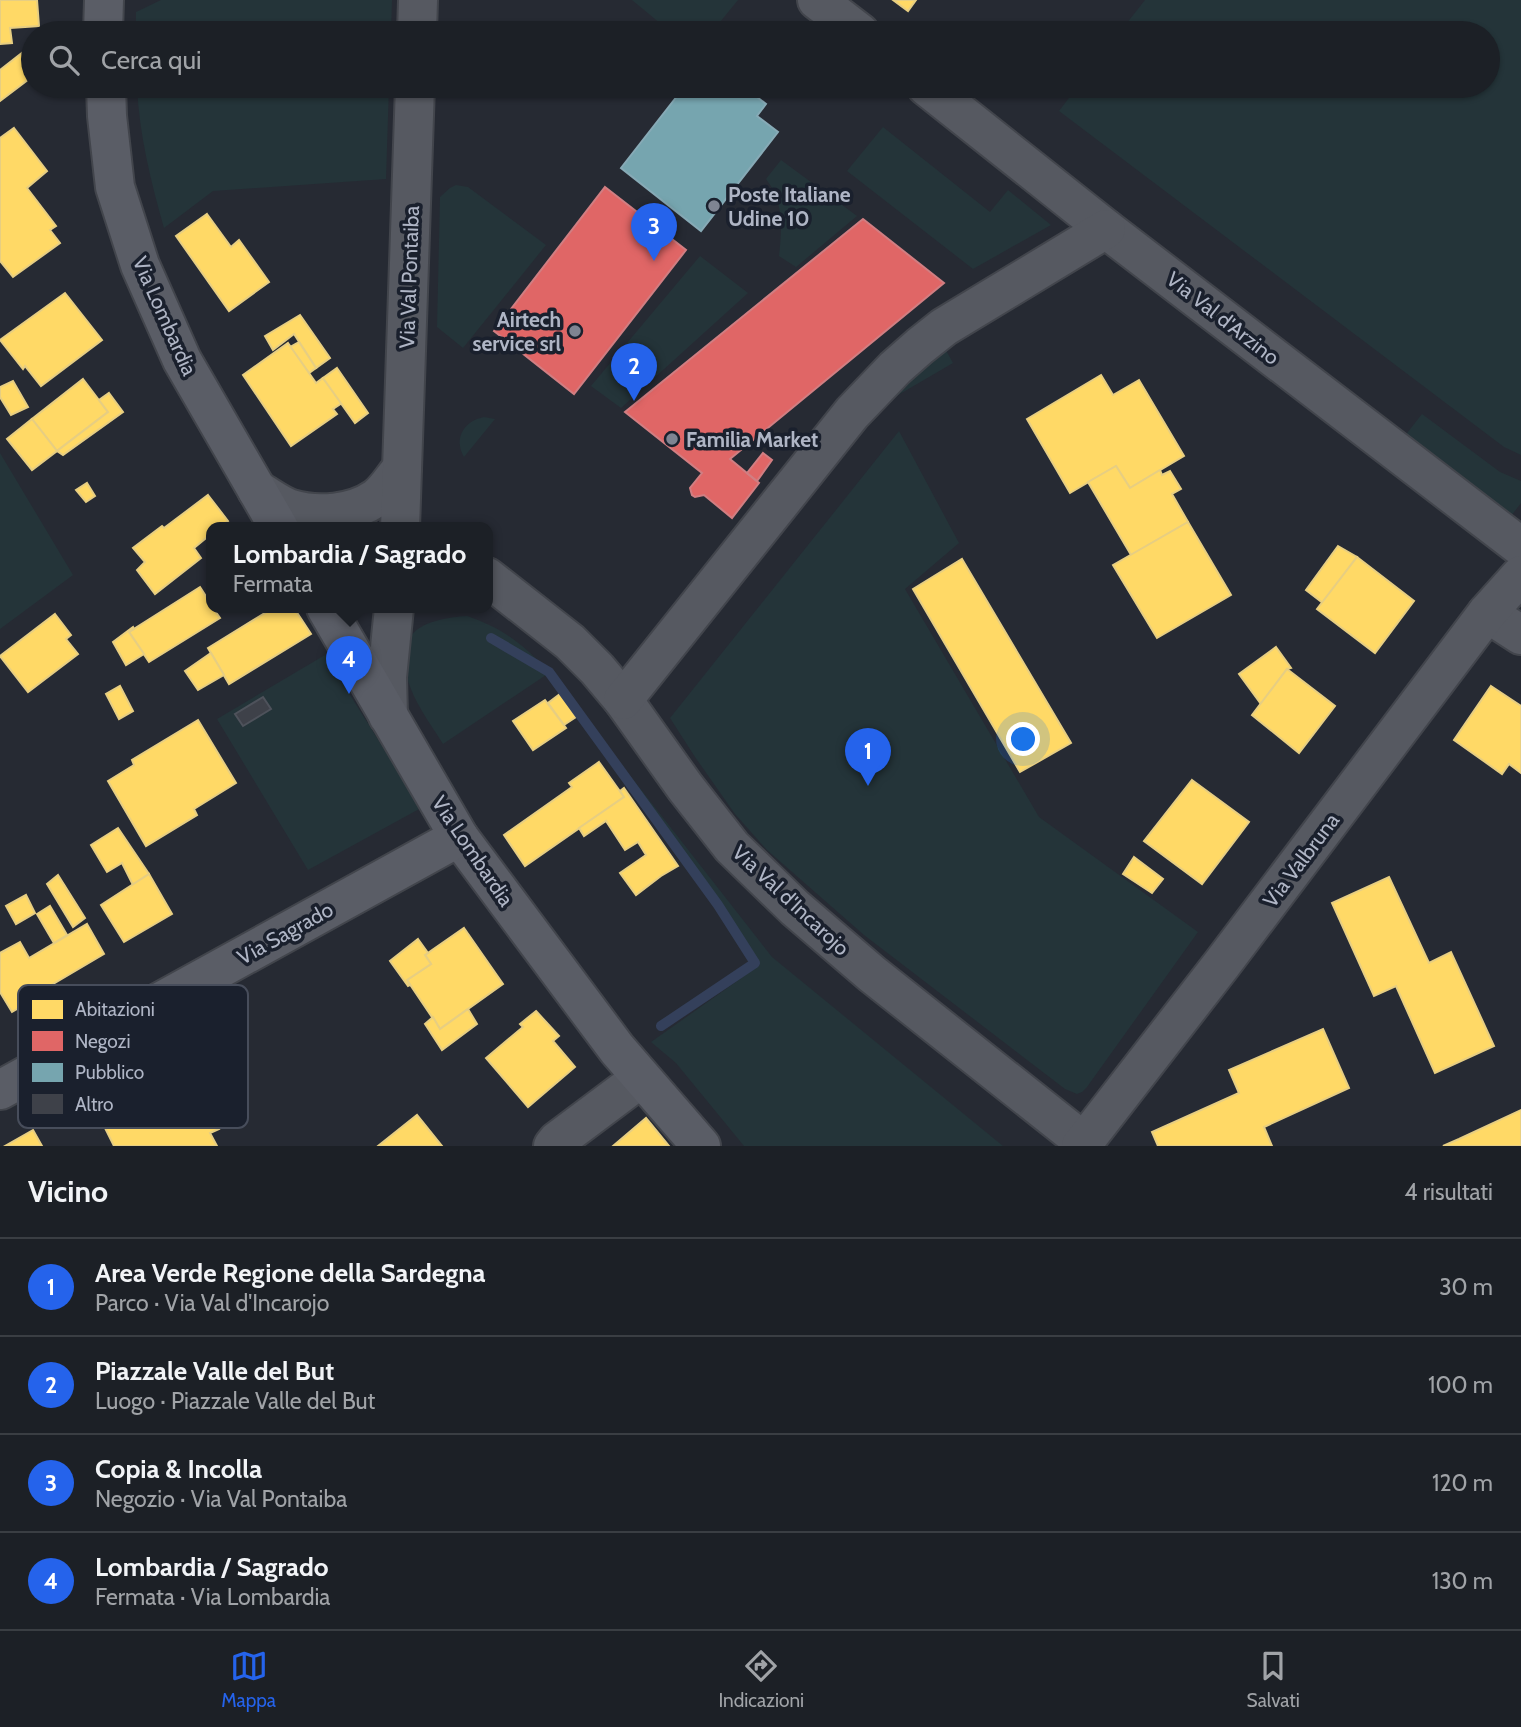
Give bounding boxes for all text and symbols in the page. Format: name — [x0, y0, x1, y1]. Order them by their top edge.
search box — [21, 21, 1500, 98]
icon: search — [45, 41, 83, 79]
text: Cerca qui — [101, 44, 202, 76]
place label: Poste Italiane Udine 10 — [728, 182, 851, 231]
marker: Poste Italiane Udine 10 — [706, 198, 722, 214]
pin: 3 — [631, 203, 677, 261]
street label: Via Val Pontaiba — [394, 205, 424, 349]
street label: Via Lombardia — [128, 253, 202, 379]
street label: Via Val d'Arzino — [1162, 266, 1284, 370]
place label: Airtech service srl — [473, 307, 561, 356]
marker: Airtech service srl — [567, 323, 583, 339]
pin: 2 — [611, 343, 657, 401]
place label: Familia Market — [686, 427, 818, 452]
marker: Familia Market — [664, 431, 680, 447]
popup — [206, 522, 493, 613]
text: Lombardia / Sagrado — [233, 538, 466, 570]
text: Fermata — [233, 570, 313, 598]
pin: 4 — [326, 636, 372, 694]
your location — [1006, 722, 1040, 756]
pin: 1 — [845, 728, 891, 786]
street label: Via Lombardia — [427, 791, 519, 911]
street label: Via Valbruna — [1258, 808, 1344, 912]
street label: Via Val d'Incarojo — [727, 840, 855, 961]
street label: Via Sagrado — [233, 896, 337, 970]
legend — [18, 985, 248, 1128]
text: Abitazioni — [75, 998, 155, 1021]
text: Negozi — [75, 1030, 131, 1053]
text: Pubblico — [75, 1061, 144, 1084]
text: Altro — [75, 1093, 114, 1116]
text: Vicino — [28, 1173, 108, 1210]
text: 4 risultati — [1404, 1178, 1493, 1206]
text: Area Verde Regione della Sardegna — [95, 1257, 485, 1289]
text: 1 — [47, 1273, 55, 1301]
text: 30 m — [1439, 1273, 1493, 1301]
text: Parco · Via Val d'Incarojo — [95, 1289, 329, 1317]
text: Piazzale Valle del But — [95, 1355, 334, 1387]
text: 2 — [45, 1371, 57, 1399]
text: 100 m — [1428, 1371, 1493, 1399]
text: Luogo · Piazzale Valle del But — [95, 1387, 375, 1415]
text: Copia & Incolla — [95, 1453, 262, 1485]
text: 3 — [45, 1469, 57, 1497]
text: 120 m — [1432, 1469, 1493, 1497]
text: Negozio · Via Val Pontaiba — [95, 1485, 347, 1513]
text: Lombardia / Sagrado — [95, 1551, 329, 1583]
text: 4 — [44, 1567, 58, 1595]
text: 130 m — [1432, 1567, 1493, 1595]
text: Fermata · Via Lombardia — [95, 1583, 330, 1611]
tab: Mappa — [221, 1647, 276, 1712]
tab: Indicazioni — [718, 1647, 804, 1712]
tab: Salvati — [1247, 1647, 1300, 1712]

